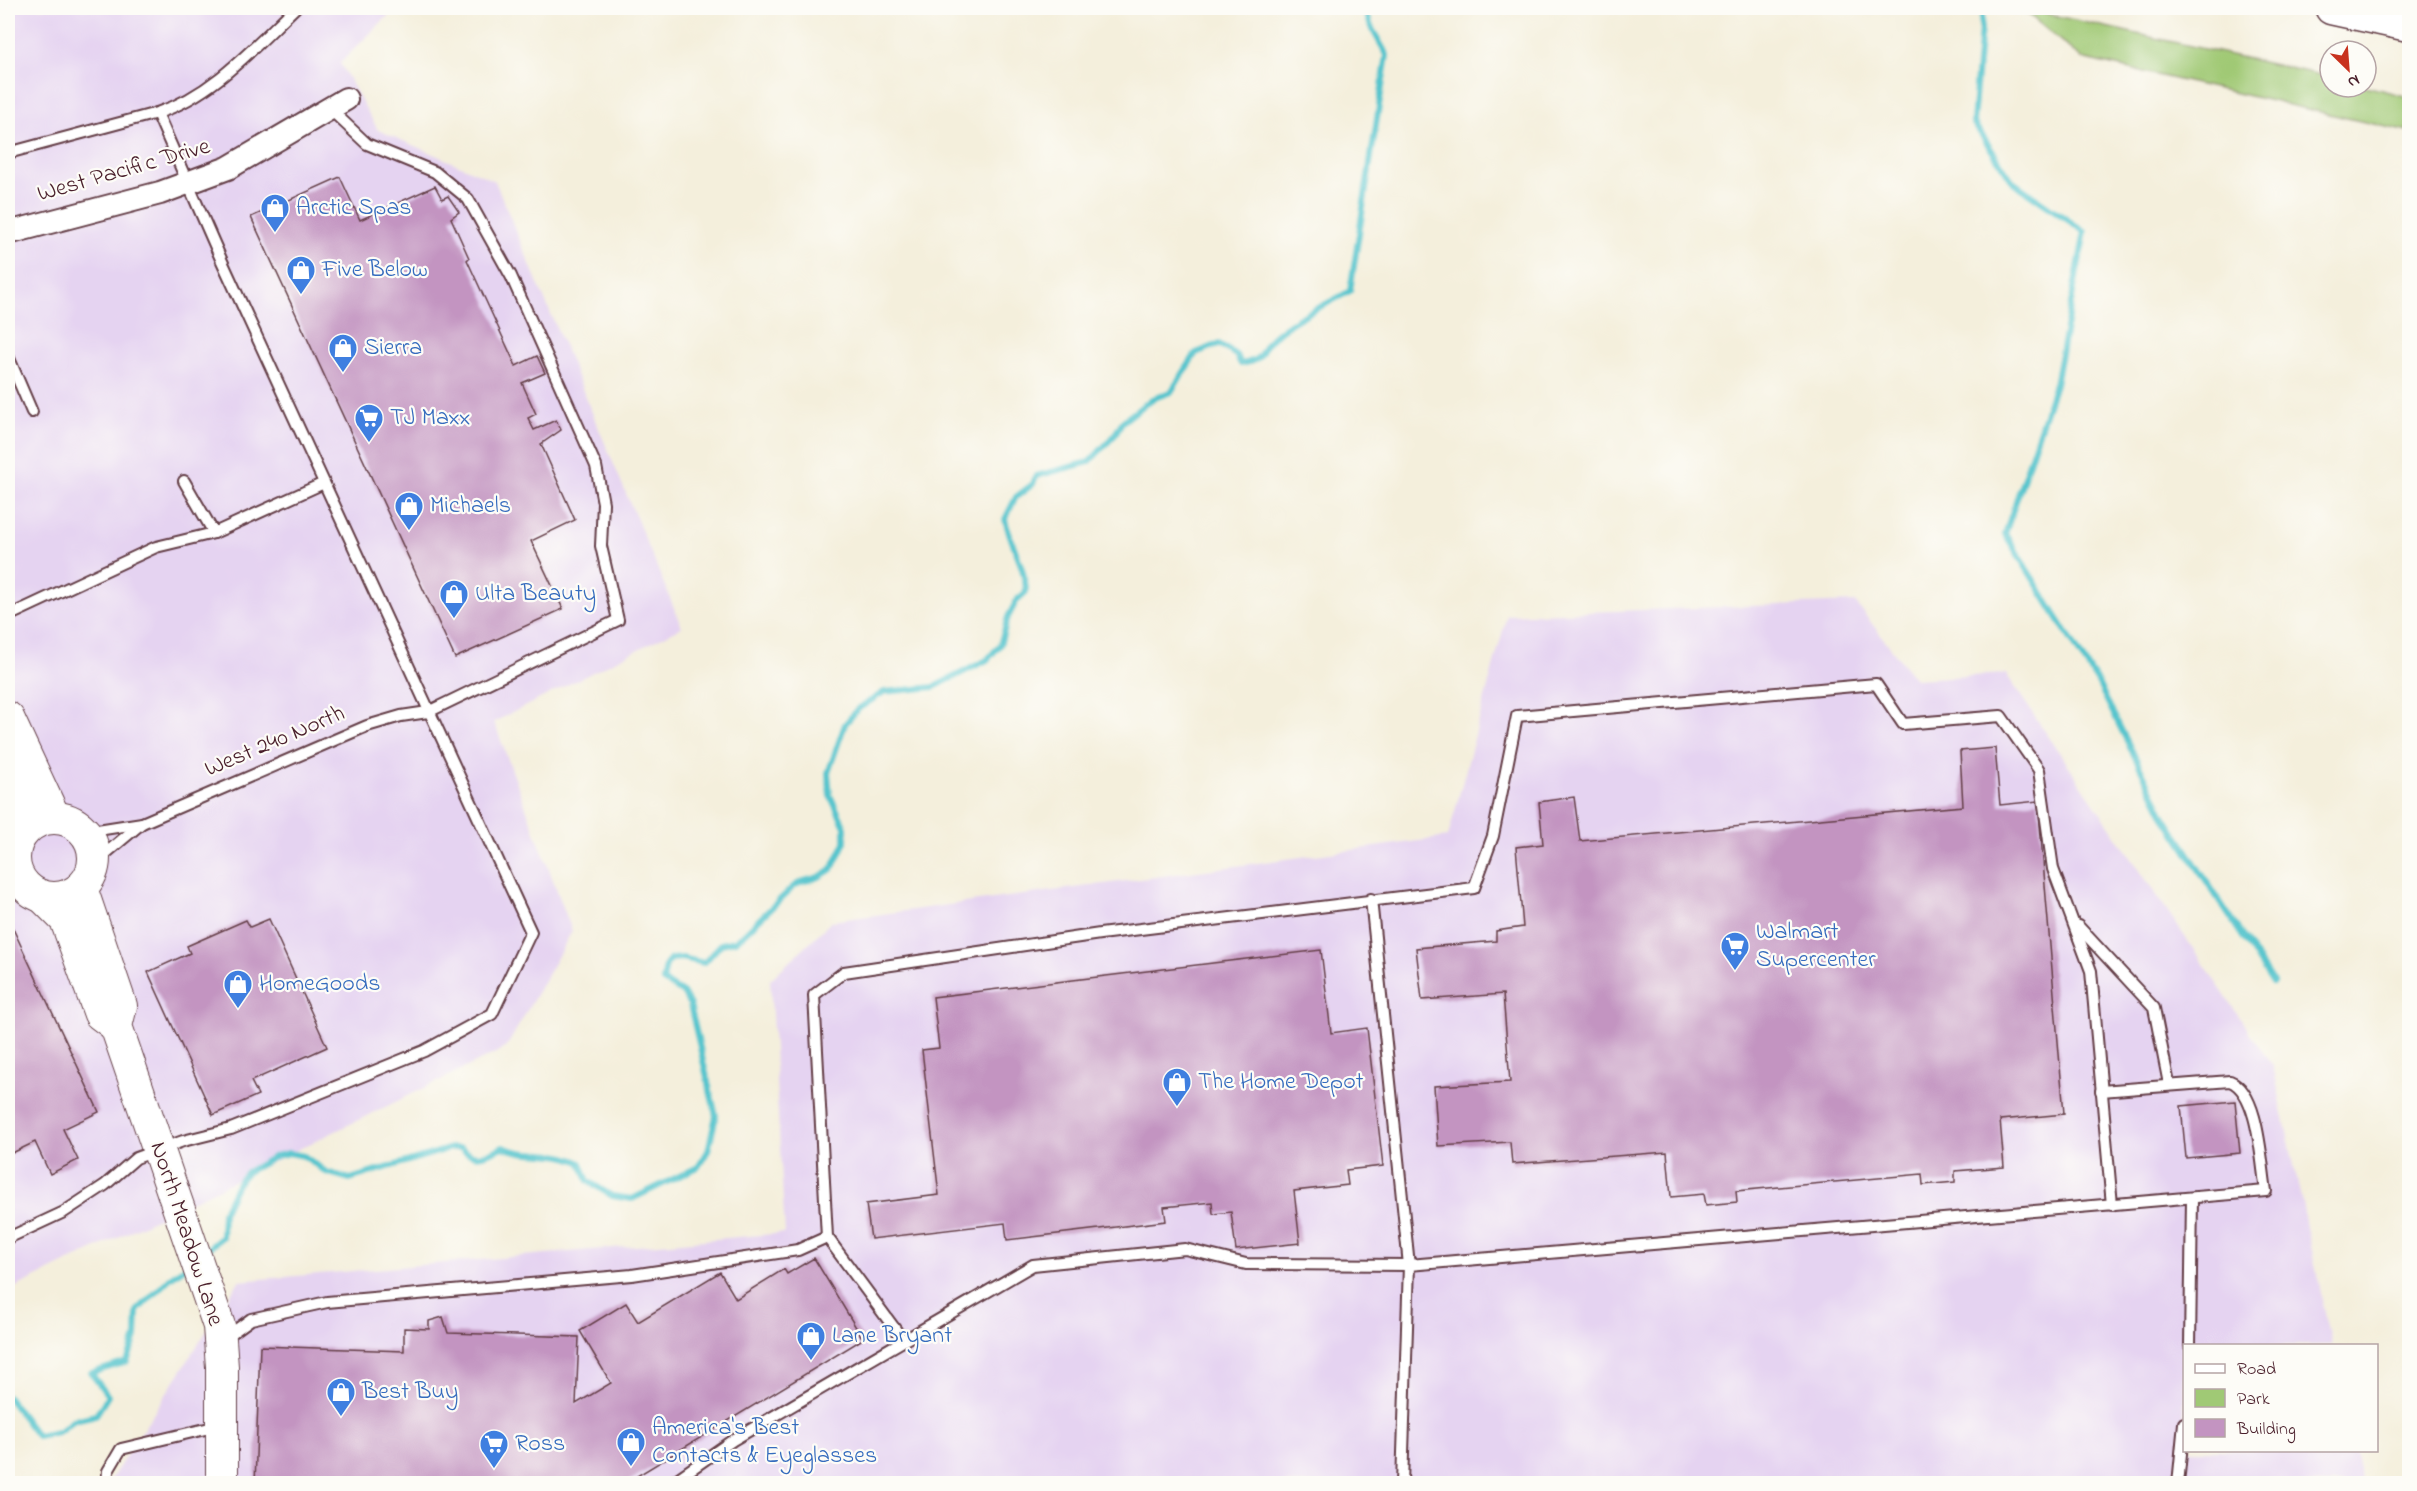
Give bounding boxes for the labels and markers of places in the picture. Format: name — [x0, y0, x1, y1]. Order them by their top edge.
place label: Arctic Spas — [296, 191, 412, 226]
shop icon: Arctic Spas — [259, 192, 291, 234]
place label: Five Below — [321, 253, 428, 288]
shop icon: Five Below — [285, 254, 317, 296]
place label: Sierra — [364, 331, 422, 366]
shop icon: Sierra — [327, 332, 359, 374]
place label: TJ Maxx — [390, 401, 471, 436]
supermarket icon: TJ Maxx — [353, 402, 385, 444]
place label: Michaels — [430, 489, 511, 524]
shop icon: Michaels — [393, 490, 425, 532]
place label: Ulta Beauty — [475, 577, 596, 613]
shop icon: Ulta Beauty — [438, 578, 470, 620]
place label: Walmart Supercenter — [1756, 915, 1876, 978]
supermarket icon: Walmart Supercenter — [1719, 930, 1751, 972]
place label: HomeGoods — [259, 967, 381, 1002]
shop icon: HomeGoods — [222, 968, 254, 1010]
place label: The Home Depot — [1198, 1065, 1364, 1100]
shop icon: The Home Depot — [1161, 1066, 1193, 1108]
place label: Lane Bryant — [832, 1319, 952, 1355]
shop icon: Lane Bryant — [795, 1320, 827, 1362]
place label: Best Buy — [361, 1375, 458, 1411]
shop icon: Best Buy — [325, 1376, 357, 1418]
place label: America's Best Contacts & Eyeglasses — [652, 1411, 877, 1475]
shop icon: America's Best Contacts & Eyeglasses — [615, 1426, 647, 1468]
place label: Ross — [515, 1427, 565, 1462]
supermarket icon: Ross — [478, 1428, 510, 1470]

